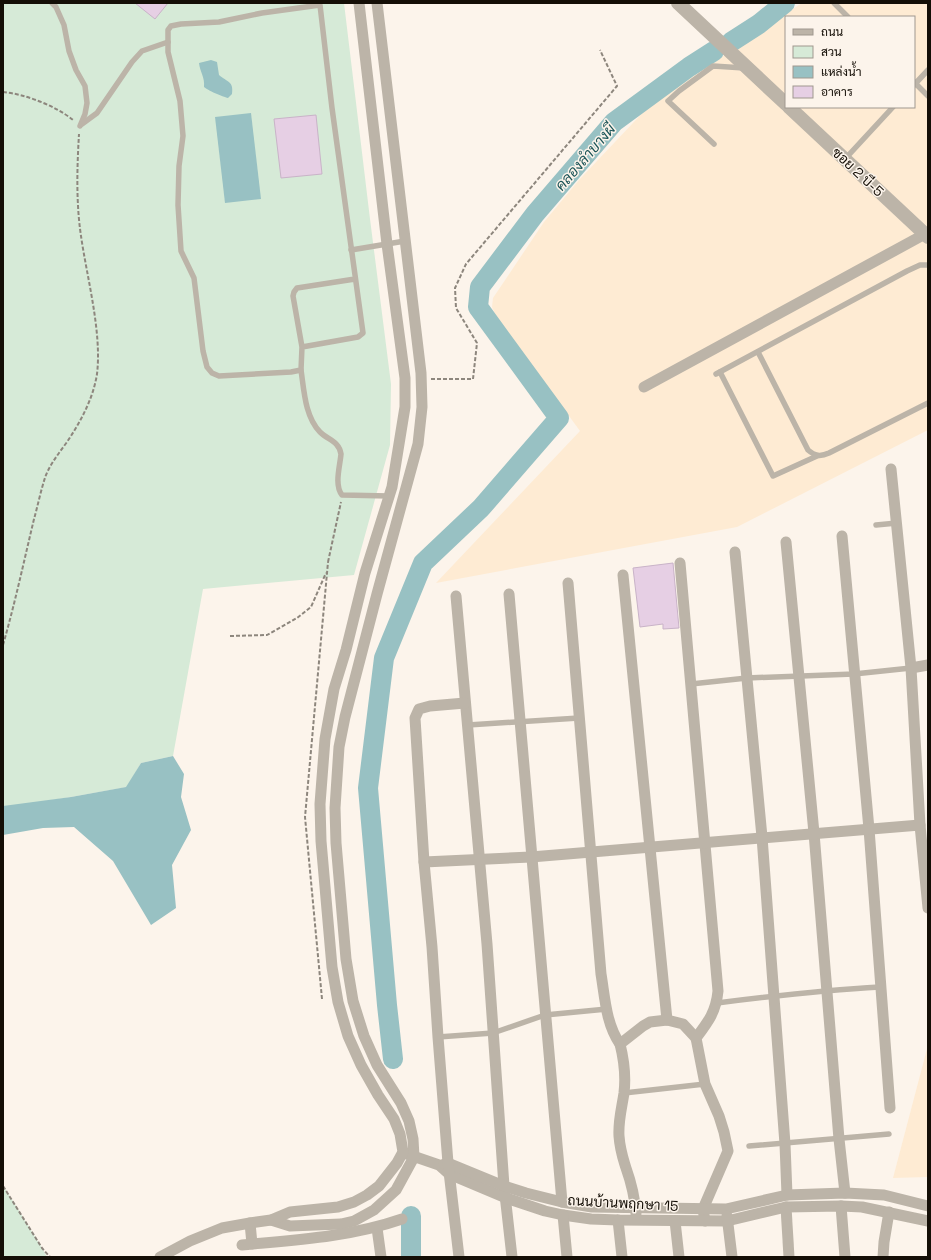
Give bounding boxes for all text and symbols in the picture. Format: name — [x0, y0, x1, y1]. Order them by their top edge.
legend — [785, 16, 915, 108]
text: ถนน — [821, 24, 844, 40]
text: สวน — [821, 44, 842, 60]
text: แหล่งน้ำ — [821, 61, 861, 80]
text: อาคาร — [821, 84, 853, 100]
water label: คลองลำบางผี — [551, 119, 620, 194]
street label: ซอย 2 บี-5 — [828, 143, 888, 201]
street label: ถนนบ้านพฤกษา 15 — [567, 1191, 679, 1215]

